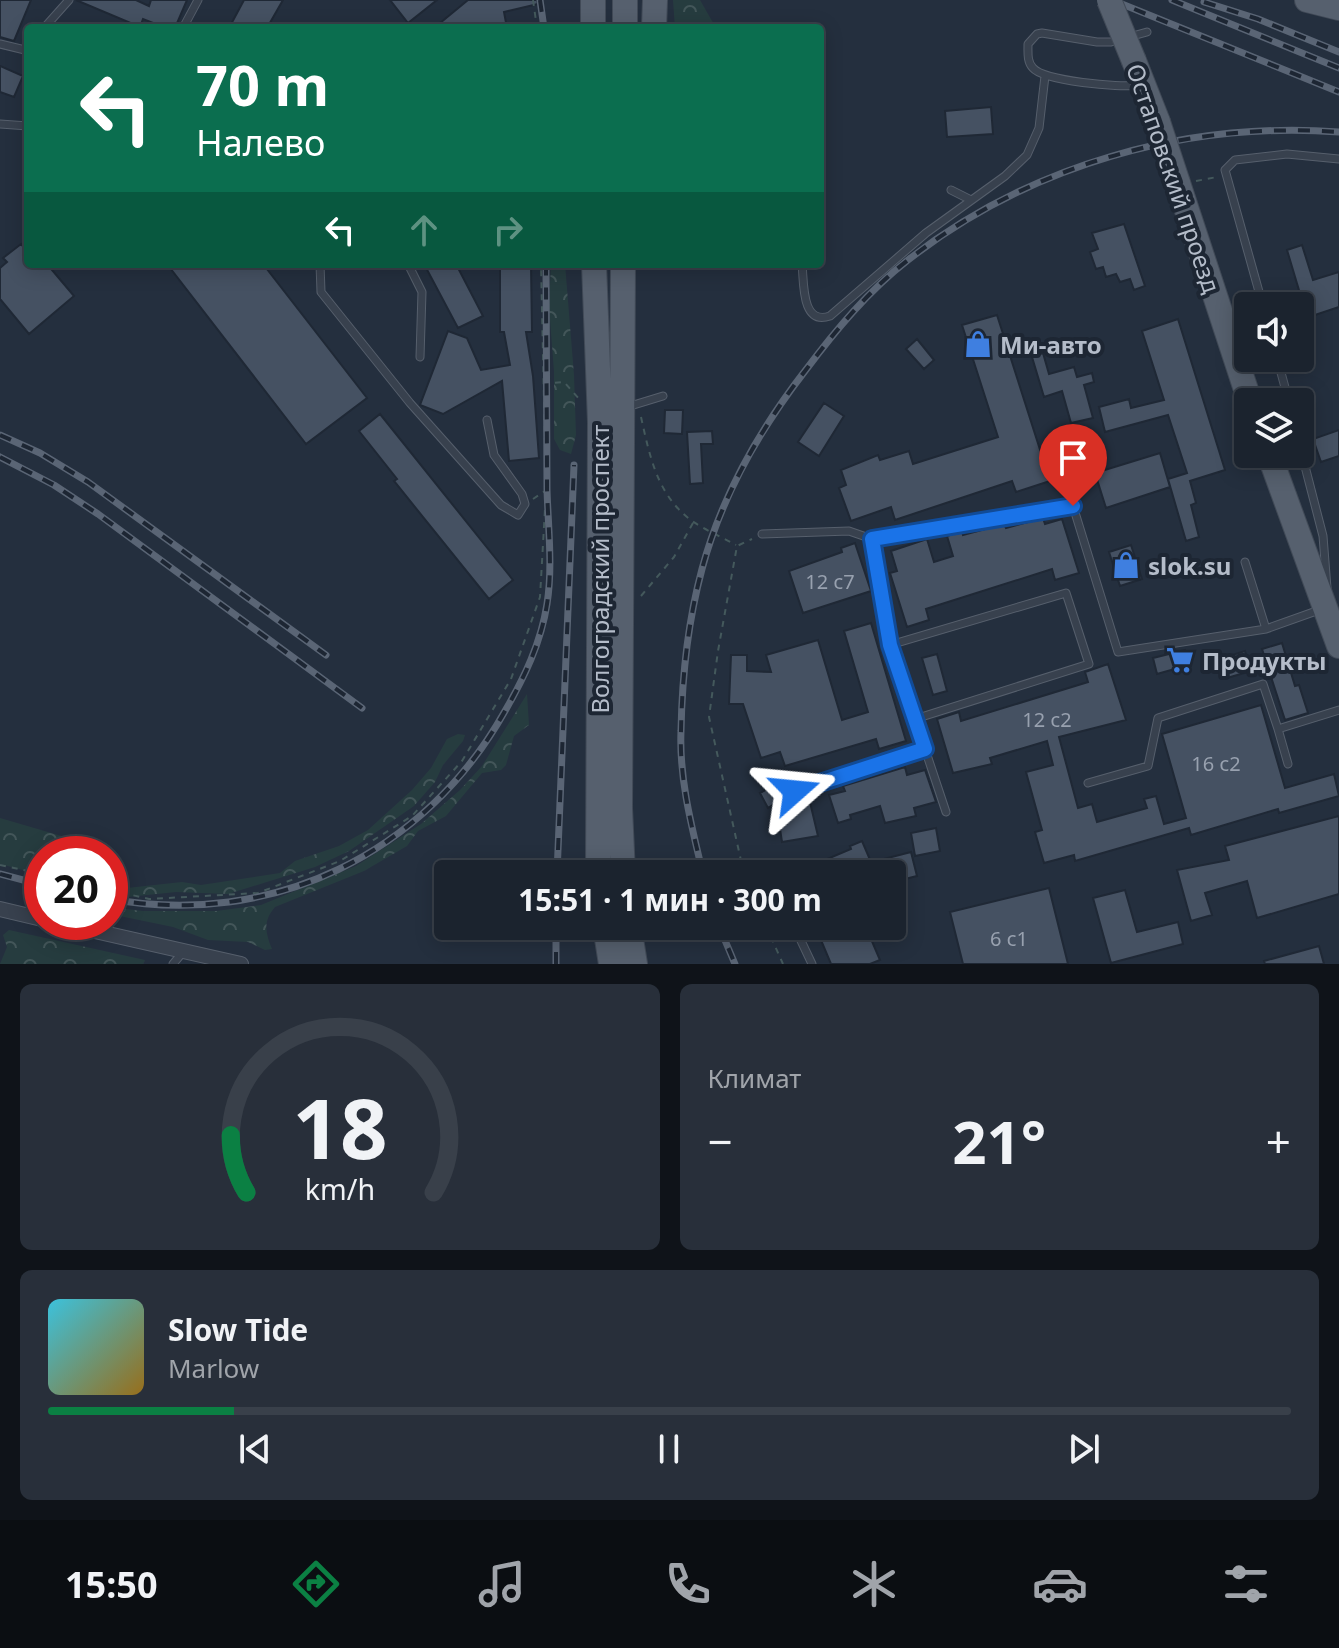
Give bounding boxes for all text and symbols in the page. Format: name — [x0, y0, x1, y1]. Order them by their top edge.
text: 70 m — [196, 46, 329, 122]
icon: left — [64, 56, 168, 160]
street label: Остаповский проезд — [1119, 59, 1229, 297]
text: Налево — [196, 118, 325, 167]
icon: left — [318, 208, 362, 252]
icon: ahead — [402, 208, 446, 252]
icon: right — [486, 208, 530, 252]
map controls — [1234, 292, 1314, 468]
button: sound — [1234, 292, 1314, 372]
place label: Ми-авто — [1000, 328, 1102, 361]
shop icon: Ми-авто — [963, 329, 993, 359]
button: layers — [1234, 388, 1314, 468]
street label: Волгоградский проспект — [583, 424, 616, 714]
pin — [1039, 424, 1107, 506]
icon: arrive — [1051, 436, 1095, 480]
place label: slok.su — [1148, 549, 1231, 582]
shop icon: slok.su — [1111, 550, 1141, 580]
house number: 12 с7 — [805, 568, 855, 595]
place label: Продукты — [1202, 644, 1327, 677]
supermarket icon: Продукты — [1165, 645, 1195, 675]
house number: 12 с2 — [1022, 706, 1072, 733]
position arrow — [753, 749, 837, 833]
house number: 16 с2 — [1191, 750, 1241, 777]
speed limit sign: 20 — [24, 836, 128, 940]
text: 15:51 · 1 мин · 300 m — [518, 879, 822, 920]
house number: 6 с1 — [990, 925, 1028, 952]
text: Климат — [708, 1060, 801, 1096]
text: 18 — [292, 1070, 387, 1183]
text: 21° — [952, 1100, 1046, 1182]
text: − — [708, 1111, 733, 1171]
text: + — [1266, 1111, 1291, 1171]
text: km/h — [305, 1169, 375, 1208]
text: Slow Tide — [168, 1309, 308, 1350]
text: Marlow — [168, 1350, 259, 1386]
icon: previous — [233, 1427, 277, 1471]
icon: pause — [647, 1427, 691, 1471]
icon: next — [1062, 1427, 1106, 1471]
icon: directions — [288, 1556, 344, 1612]
icon: music — [474, 1556, 530, 1612]
icon: phone — [660, 1556, 716, 1612]
icon: climate — [846, 1556, 902, 1612]
icon: car — [1032, 1556, 1088, 1612]
icon: filters — [1218, 1556, 1274, 1612]
text: 15:50 — [65, 1560, 158, 1609]

